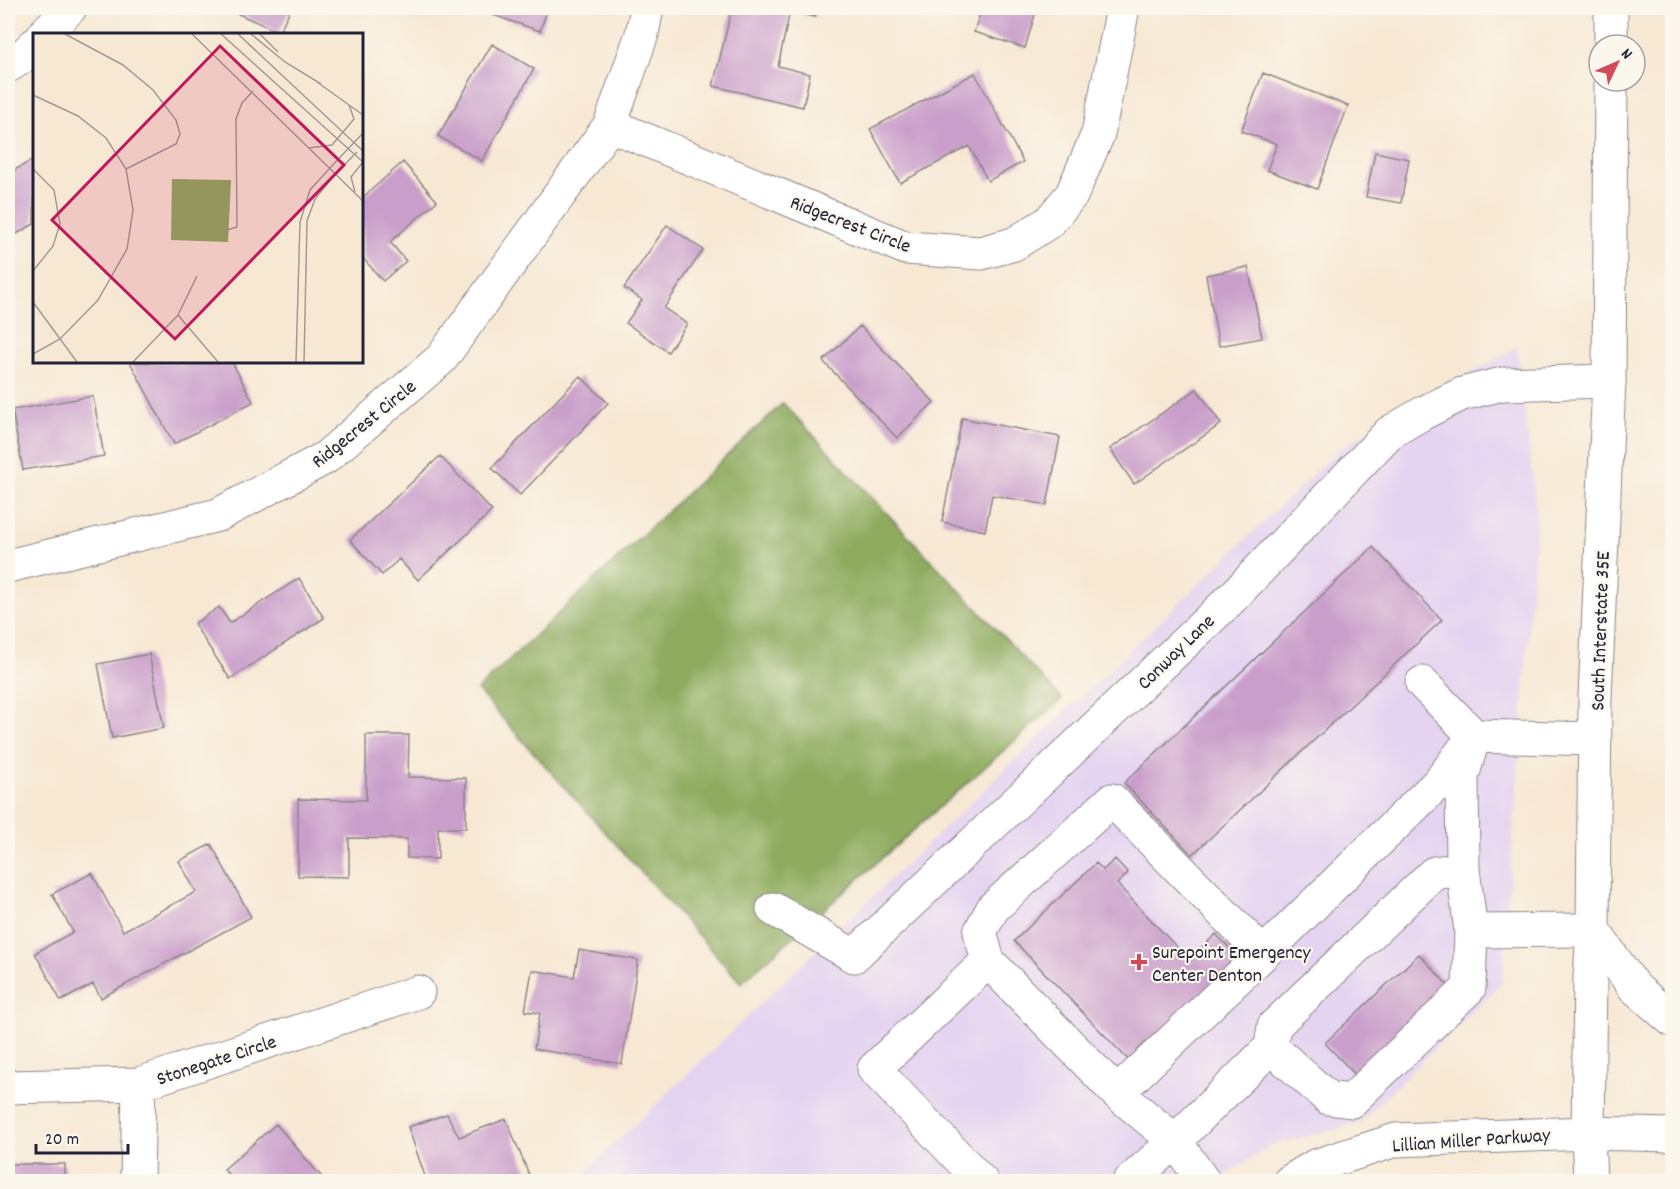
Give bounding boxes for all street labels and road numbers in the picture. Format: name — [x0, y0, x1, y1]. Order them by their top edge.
street label: Ridgecrest Circle — [785, 190, 915, 262]
street label: Ridgecrest Circle — [307, 374, 423, 476]
street label: South Interstate 35E — [1585, 551, 1619, 711]
street label: Conway Lane — [1132, 609, 1222, 697]
street label: Stonegate Circle — [153, 1029, 281, 1094]
street label: Lillian Miller Parkway — [1391, 1122, 1552, 1161]

